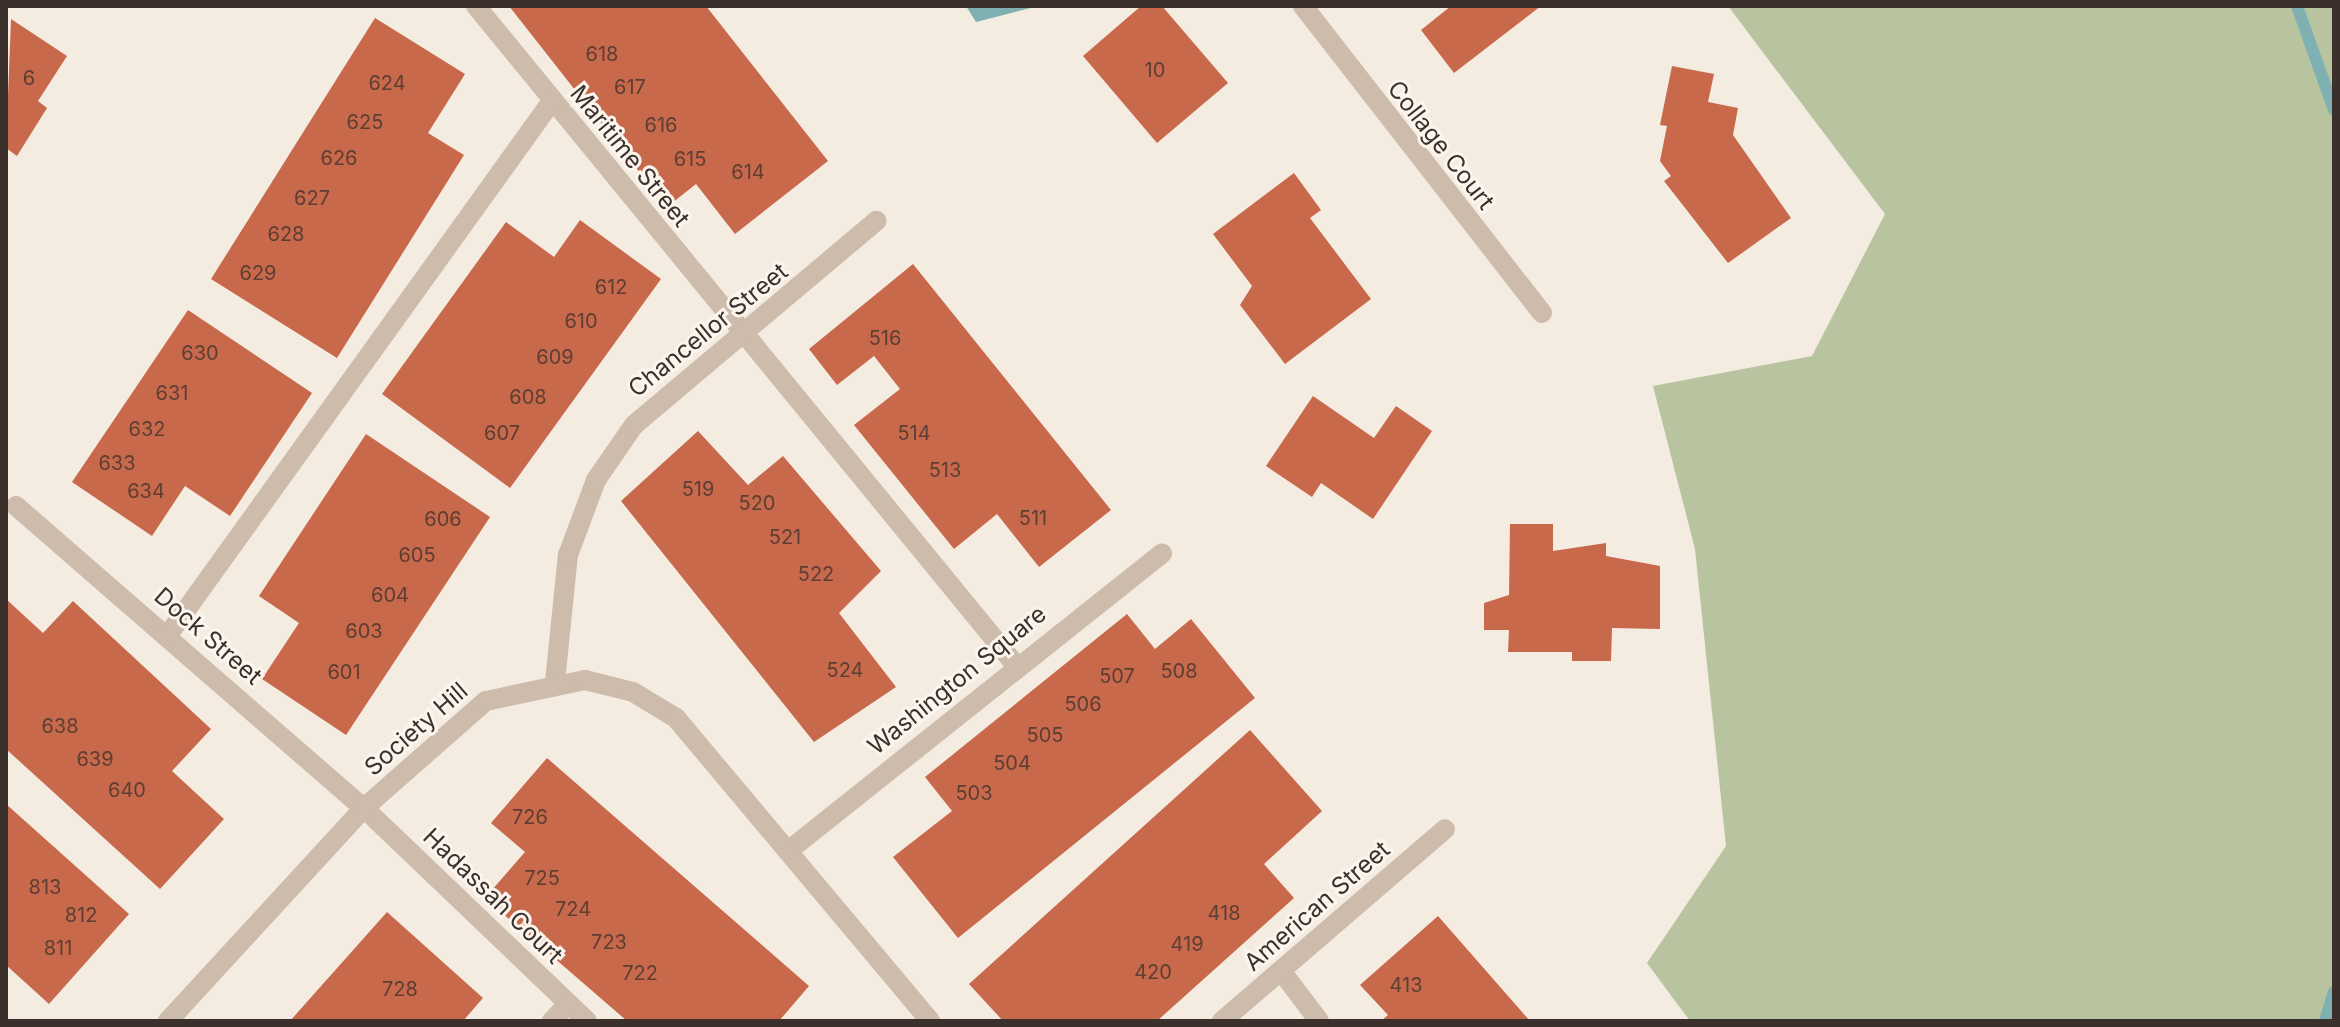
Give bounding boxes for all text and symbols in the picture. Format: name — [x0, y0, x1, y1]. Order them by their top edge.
house number: 618 — [586, 42, 618, 66]
house number: 10 — [1145, 58, 1165, 82]
house number: 6 — [23, 66, 35, 90]
house number: 624 — [368, 71, 406, 95]
house number: 617 — [614, 75, 646, 99]
street label: Collage Court — [1382, 75, 1500, 215]
street label: Maritime Street — [564, 80, 696, 232]
house number: 625 — [347, 110, 383, 134]
house number: 616 — [645, 113, 677, 137]
house number: 626 — [320, 146, 358, 170]
house number: 615 — [674, 147, 706, 171]
house number: 614 — [731, 160, 765, 184]
house number: 627 — [294, 186, 330, 210]
house number: 628 — [268, 222, 304, 246]
street label: Chancellor Street — [623, 257, 793, 403]
house number: 629 — [239, 261, 277, 285]
house number: 612 — [595, 275, 627, 299]
house number: 610 — [564, 309, 598, 333]
house number: 516 — [869, 326, 901, 350]
house number: 630 — [181, 341, 219, 365]
house number: 609 — [536, 345, 574, 369]
house number: 631 — [156, 381, 188, 405]
house number: 608 — [509, 385, 547, 409]
house number: 632 — [129, 417, 165, 441]
house number: 607 — [484, 421, 520, 445]
house number: 514 — [897, 421, 931, 445]
house number: 633 — [98, 451, 136, 475]
house number: 513 — [929, 458, 961, 482]
house number: 519 — [682, 477, 714, 501]
house number: 634 — [127, 479, 165, 503]
house number: 520 — [739, 491, 775, 515]
house number: 511 — [1019, 506, 1047, 530]
house number: 606 — [424, 507, 462, 531]
house number: 521 — [769, 525, 801, 549]
house number: 605 — [398, 543, 436, 567]
house number: 522 — [798, 562, 834, 586]
street label: Dock Street — [148, 581, 268, 691]
house number: 604 — [371, 583, 409, 607]
street label: Washington Square — [862, 599, 1052, 761]
house number: 603 — [345, 619, 383, 643]
house number: 524 — [827, 658, 863, 682]
house number: 508 — [1160, 659, 1198, 683]
house number: 601 — [327, 660, 361, 684]
house number: 507 — [1099, 664, 1135, 688]
street label: Society Hill — [359, 676, 473, 782]
house number: 506 — [1064, 692, 1102, 716]
house number: 638 — [41, 714, 79, 738]
house number: 505 — [1027, 723, 1063, 747]
house number: 639 — [76, 747, 114, 771]
house number: 504 — [993, 751, 1031, 775]
house number: 640 — [108, 778, 146, 802]
house number: 503 — [955, 781, 993, 805]
house number: 726 — [512, 805, 548, 829]
street label: Hadassah Court — [417, 822, 569, 970]
street label: American Street — [1239, 835, 1395, 977]
house number: 725 — [524, 866, 560, 890]
house number: 813 — [29, 875, 61, 899]
house number: 724 — [555, 897, 591, 921]
house number: 418 — [1207, 901, 1241, 925]
house number: 812 — [65, 903, 97, 927]
house number: 723 — [591, 930, 627, 954]
house number: 419 — [1170, 932, 1204, 956]
house number: 811 — [44, 936, 72, 960]
house number: 420 — [1134, 960, 1172, 984]
house number: 722 — [622, 961, 658, 985]
house number: 413 — [1389, 973, 1423, 997]
house number: 728 — [382, 977, 418, 1001]

